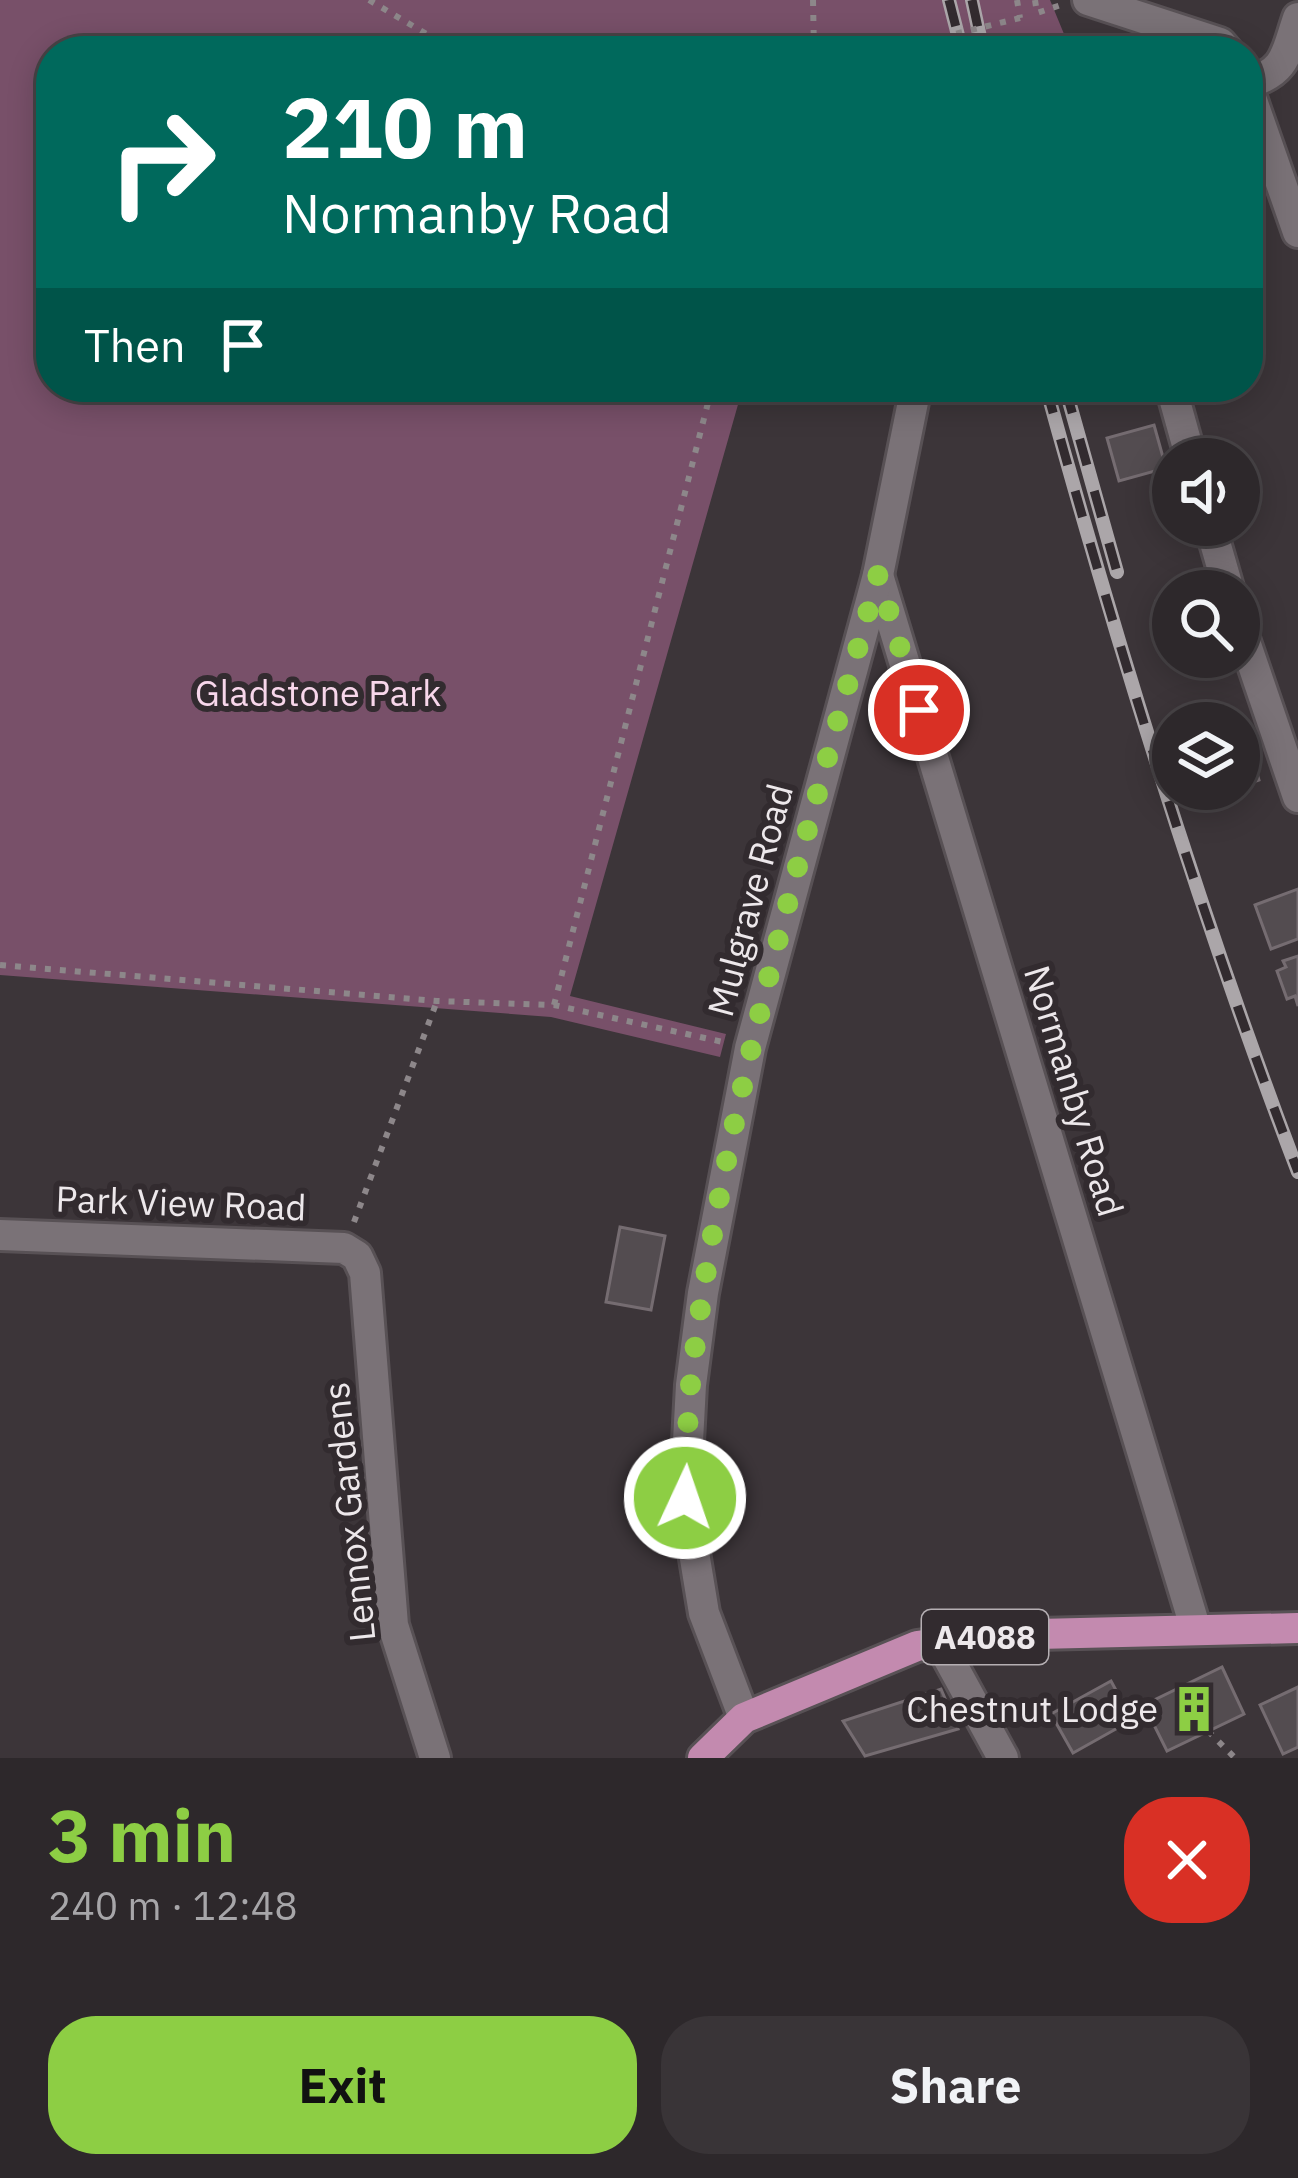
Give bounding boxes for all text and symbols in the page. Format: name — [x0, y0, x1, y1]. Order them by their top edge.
text: 210 m — [282, 72, 528, 181]
icon: right — [84, 84, 240, 240]
text: Normanby Road — [282, 178, 672, 248]
icon: arrive — [210, 312, 276, 378]
text: Then — [84, 316, 186, 374]
map controls — [1152, 438, 1260, 810]
button: sound — [1152, 438, 1260, 546]
button: search — [1152, 570, 1260, 678]
pin — [868, 659, 970, 761]
park label: Gladstone Park — [195, 669, 441, 716]
icon: arrive — [886, 677, 952, 743]
button: layers — [1152, 702, 1260, 810]
street label: Mulgrave Road — [696, 778, 803, 1021]
street label: Normanby Road — [1014, 960, 1135, 1222]
street label: Park View Road — [55, 1175, 307, 1230]
street label: Lennox Gardens — [312, 1380, 385, 1644]
position arrow — [622, 1435, 748, 1561]
road number: A4088 — [922, 1610, 1048, 1664]
building icon: Chestnut Lodge — [1169, 1684, 1219, 1734]
place label: Chestnut Lodge — [906, 1685, 1158, 1732]
text: 3 min — [48, 1788, 236, 1882]
button: close — [1124, 1797, 1250, 1923]
text: 240 m · 12:48 — [48, 1880, 298, 1931]
button: Exit — [48, 2016, 637, 2154]
button: Share — [661, 2016, 1250, 2154]

